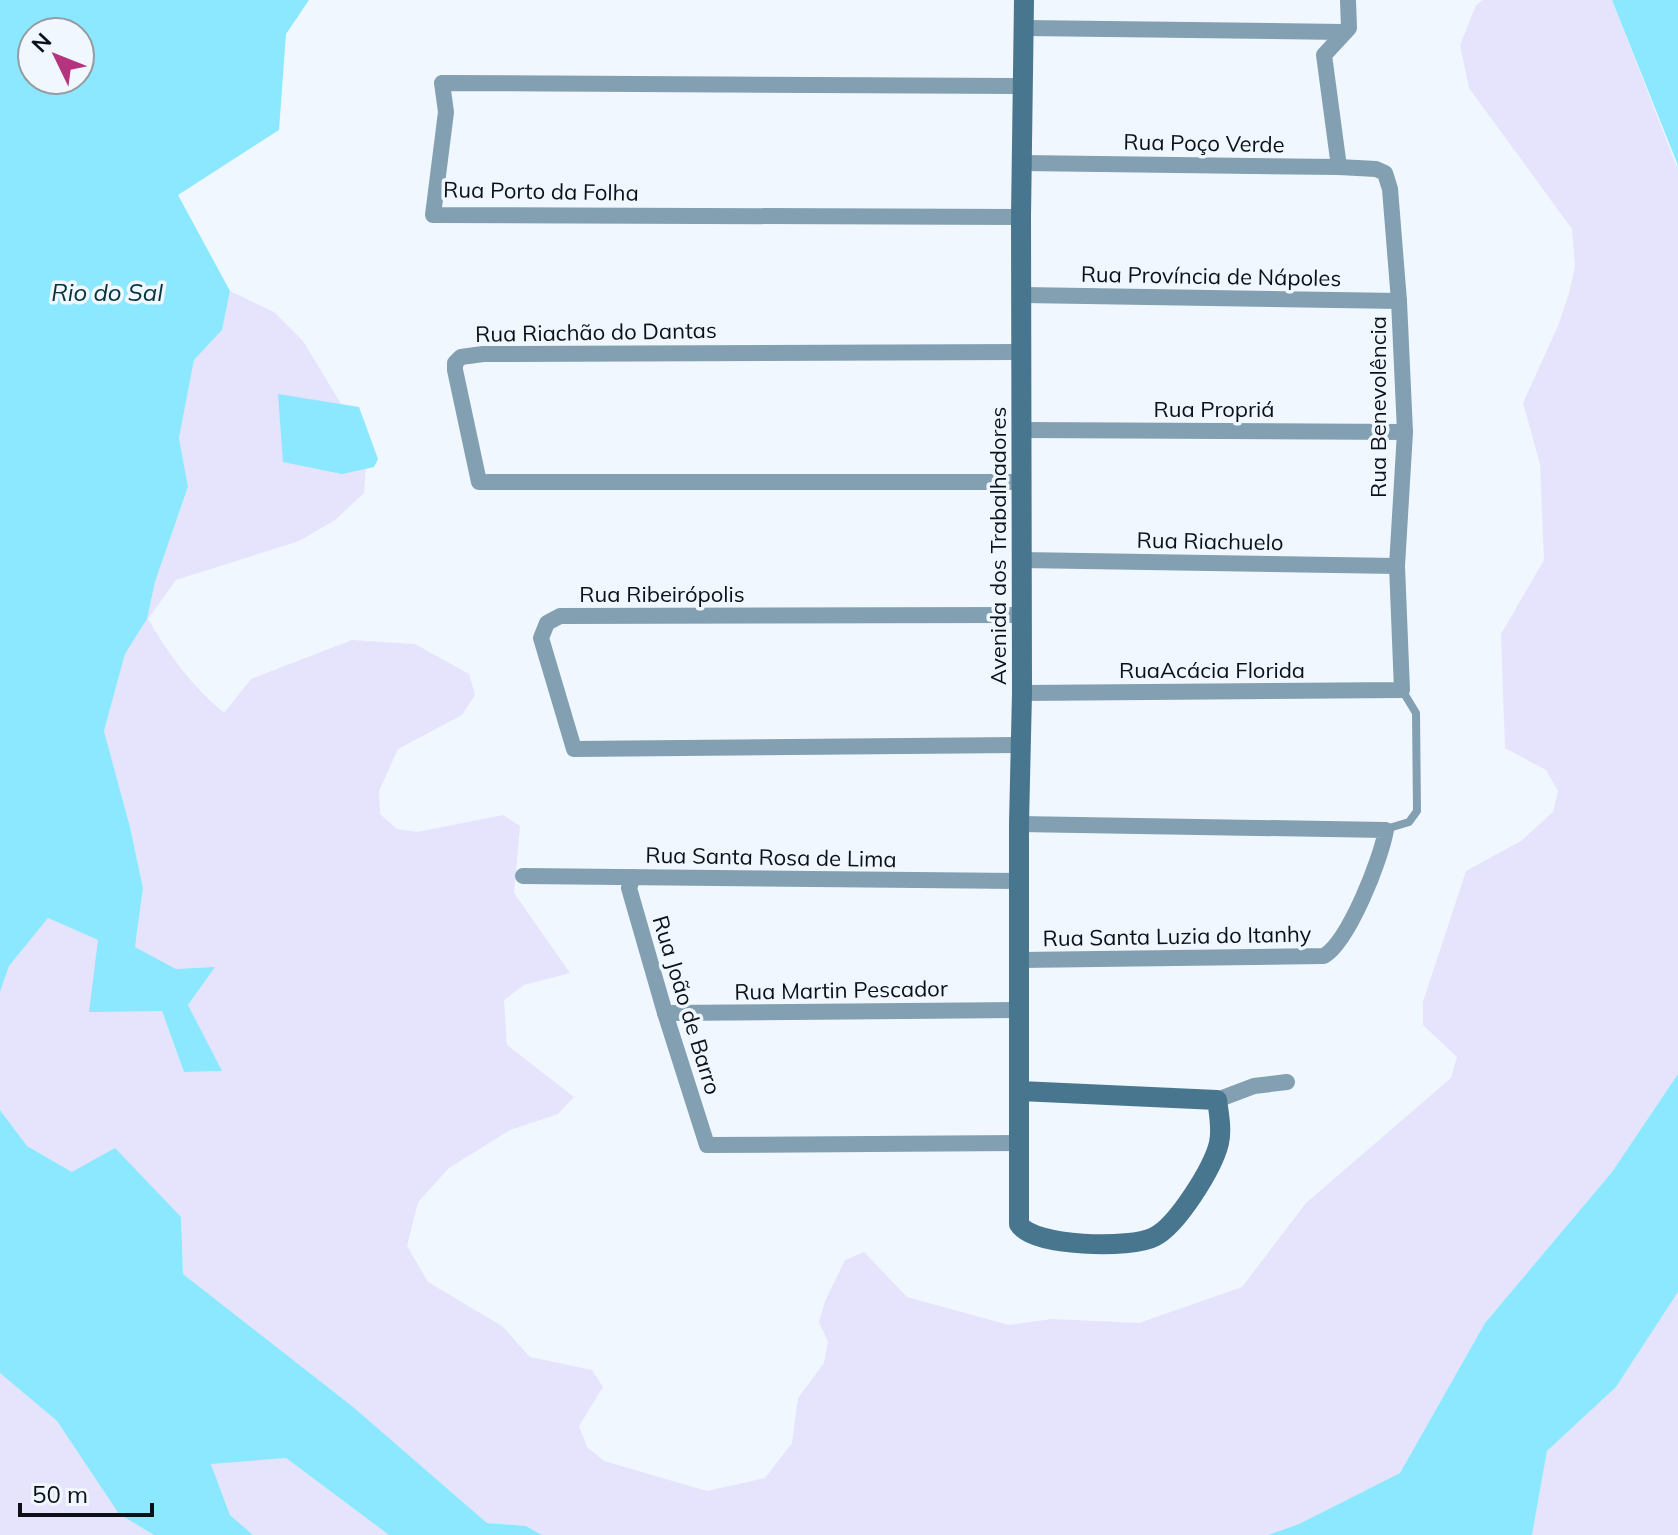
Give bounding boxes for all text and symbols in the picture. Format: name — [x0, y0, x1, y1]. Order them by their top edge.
north arrow — [16, 16, 96, 96]
text: N — [25, 27, 57, 58]
street label: Rua Poço Verde — [1123, 128, 1285, 158]
street label: Rua Porto da Folha — [443, 175, 639, 207]
street label: Rua Província de Nápoles — [1081, 260, 1341, 292]
water label: Rio do Sal — [51, 277, 163, 307]
street label: Rua Riachão do Dantas — [475, 316, 717, 348]
street label: Rua Benevolência — [1364, 316, 1392, 498]
street label: Rua Propriá — [1154, 395, 1275, 423]
street label: Avenida dos Trabalhadores — [984, 407, 1012, 685]
street label: Rua Riachuelo — [1136, 526, 1284, 556]
street label: Rua Ribeirópolis — [579, 580, 745, 608]
street label: RuaAcácia Florida — [1119, 656, 1305, 684]
street label: Rua Santa Rosa de Lima — [645, 841, 897, 873]
street label: Rua João de Barro — [646, 912, 728, 1098]
street label: Rua Santa Luzia do Itanhy — [1042, 920, 1312, 952]
street label: Rua Martin Pescador — [734, 974, 948, 1006]
scale bar — [20, 1467, 152, 1517]
text: 50 m — [32, 1479, 88, 1509]

